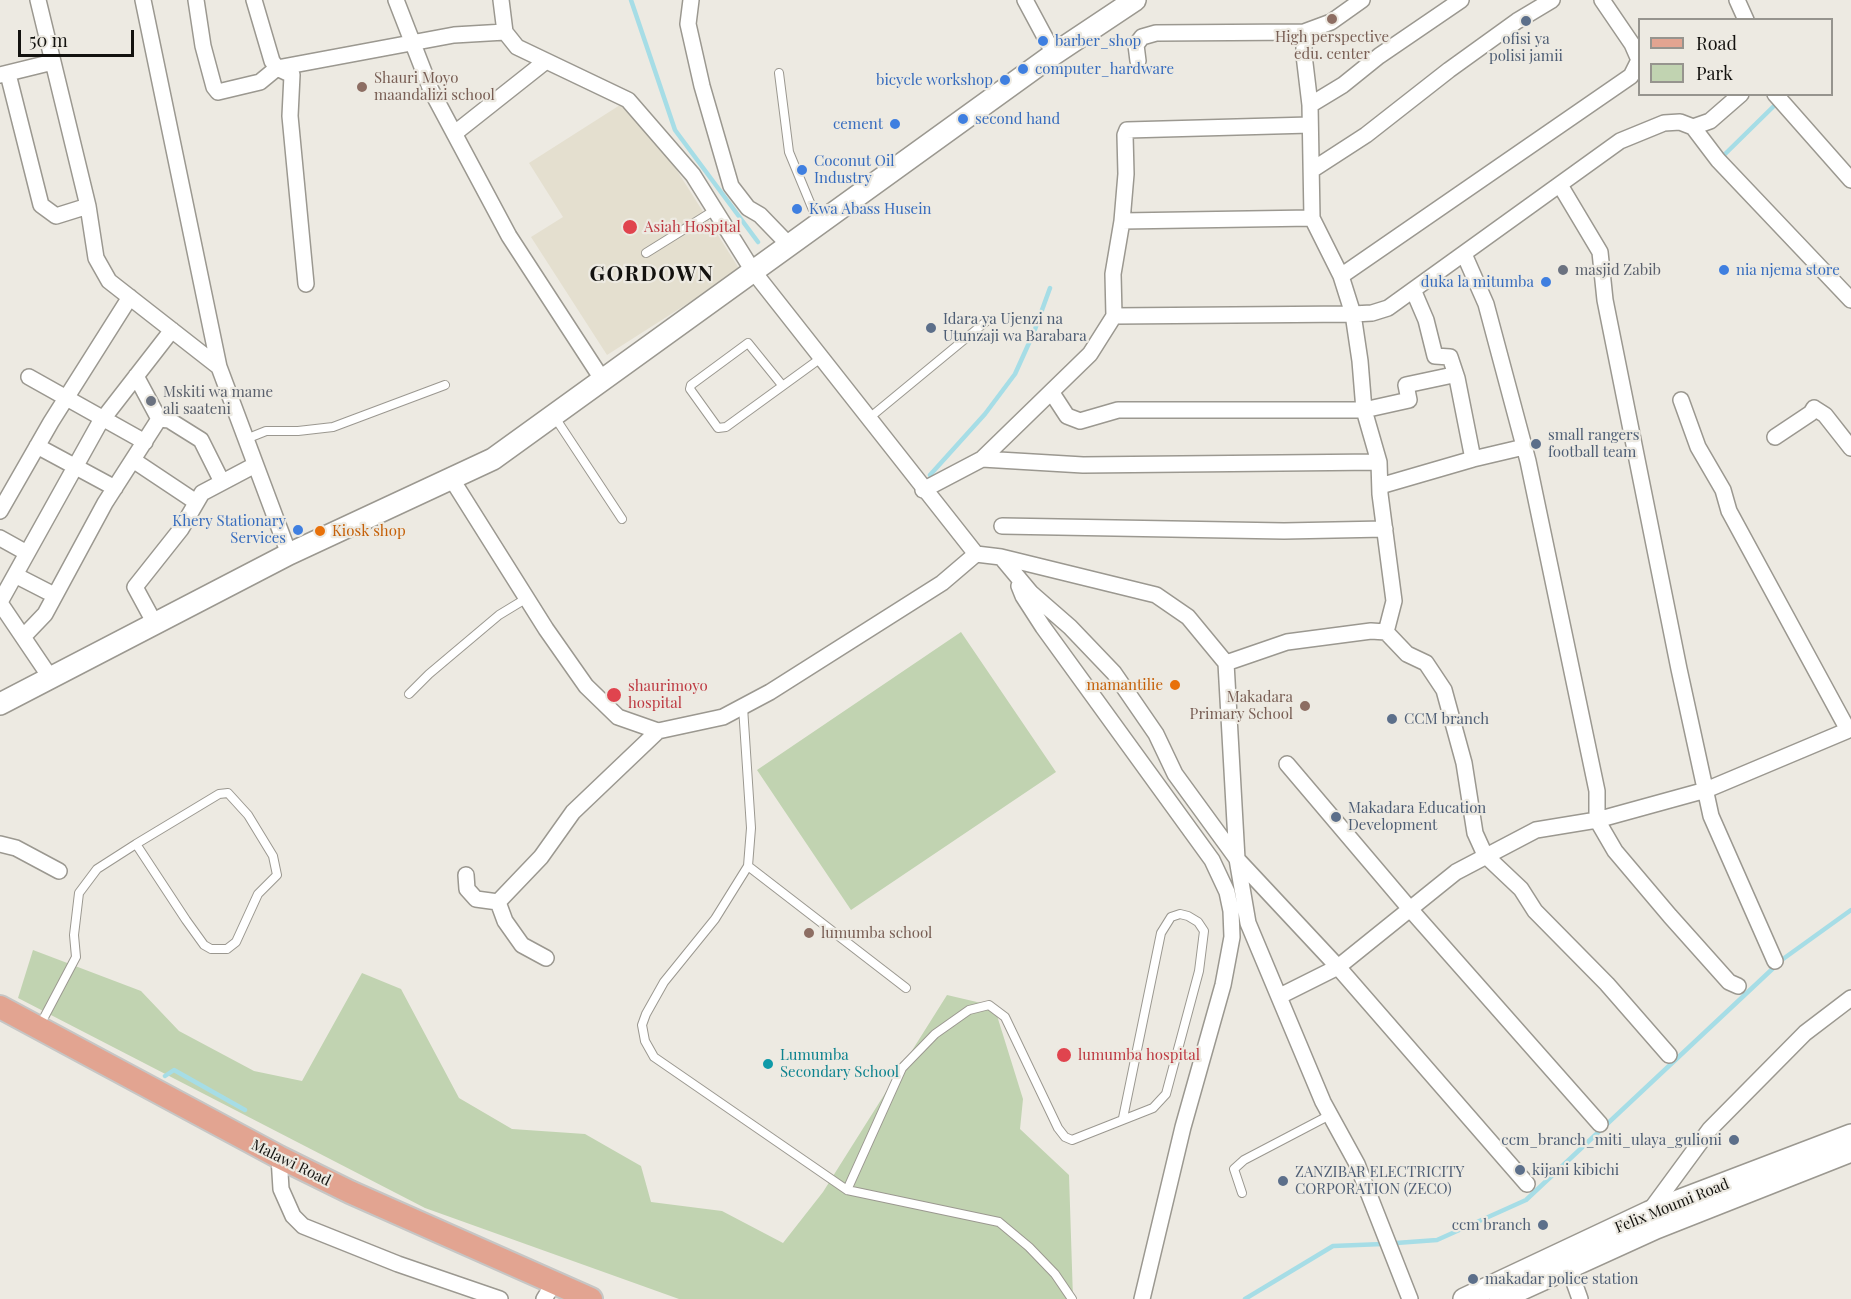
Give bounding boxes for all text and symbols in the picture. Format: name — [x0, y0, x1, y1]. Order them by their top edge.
marker: High perspective edu. center — [1325, 12, 1339, 26]
marker: ofisi ya polisi jamii — [1519, 14, 1533, 28]
scale bar — [21, 18, 136, 56]
legend — [1638, 18, 1833, 96]
text: 50 m — [29, 28, 68, 52]
place label: High perspective edu. center — [1275, 28, 1389, 63]
place label: ofisi ya polisi jamii — [1489, 30, 1563, 65]
text: Road — [1696, 31, 1737, 55]
place label: barber_shop — [1055, 32, 1141, 50]
marker: barber_shop — [1036, 34, 1050, 48]
place label: computer_hardware — [1035, 60, 1174, 78]
text: Park — [1696, 61, 1733, 85]
marker: computer_hardware — [1016, 62, 1030, 76]
place label: Shauri Moyo maandalizi school — [374, 69, 495, 104]
place label: bicycle workshop — [876, 71, 993, 89]
marker: bicycle workshop — [998, 73, 1012, 87]
marker: Shauri Moyo maandalizi school — [355, 80, 369, 94]
place label: second hand — [975, 110, 1060, 128]
marker: second hand — [956, 112, 970, 126]
place label: cement — [833, 115, 883, 133]
marker: cement — [888, 117, 902, 131]
place label: Coconut Oil Industry — [814, 152, 895, 187]
marker: Coconut Oil Industry — [795, 163, 809, 177]
place label: Kwa Abass Husein — [809, 200, 932, 218]
marker: Kwa Abass Husein — [790, 202, 804, 216]
marker: Asiah Hospital — [621, 218, 639, 236]
place label: Asiah Hospital — [644, 218, 741, 236]
district label: GORDOWN — [590, 261, 714, 287]
place label: masjid Zabib — [1575, 261, 1661, 279]
place label: nia njema store — [1736, 261, 1840, 279]
marker: masjid Zabib — [1556, 263, 1570, 277]
marker: nia njema store — [1717, 263, 1731, 277]
place label: duka la mitumba — [1421, 273, 1534, 291]
marker: duka la mitumba — [1539, 275, 1553, 289]
place label: Idara ya Ujenzi na Utunzaji wa Barabara — [943, 310, 1087, 345]
marker: Idara ya Ujenzi na Utunzaji wa Barabara — [924, 321, 938, 335]
place label: Mskiti wa mame ali saateni — [163, 383, 273, 418]
marker: Mskiti wa mame ali saateni — [144, 394, 158, 408]
place label: small rangers football team — [1548, 426, 1639, 461]
marker: small rangers football team — [1529, 437, 1543, 451]
place label: Khery Stationary Services — [172, 512, 286, 547]
place label: Kiosk shop — [332, 522, 406, 540]
marker: Khery Stationary Services — [291, 523, 305, 537]
marker: Kiosk shop — [313, 524, 327, 538]
place label: mamantilie — [1086, 676, 1163, 694]
place label: shaurimoyo hospital — [628, 677, 708, 712]
marker: mamantilie — [1168, 678, 1182, 692]
marker: shaurimoyo hospital — [605, 686, 623, 704]
place label: Makadara Primary School — [1190, 688, 1293, 723]
marker: Makadara Primary School — [1298, 699, 1312, 713]
place label: CCM branch — [1404, 710, 1489, 728]
marker: CCM branch — [1385, 712, 1399, 726]
place label: Makadara Education Development — [1348, 799, 1486, 834]
marker: Makadara Education Development — [1329, 810, 1343, 824]
place label: lumumba school — [821, 924, 932, 942]
marker: lumumba school — [802, 926, 816, 940]
place label: Lumumba Secondary School — [780, 1046, 899, 1081]
marker: lumumba hospital — [1055, 1046, 1073, 1064]
place label: lumumba hospital — [1078, 1046, 1200, 1064]
marker: Lumumba Secondary School — [761, 1057, 775, 1071]
place label: ccm_branch_miti_ulaya_gulioni — [1501, 1131, 1722, 1149]
marker: ccm_branch_miti_ulaya_gulioni — [1727, 1133, 1741, 1147]
street label: Malawi Road — [248, 1136, 334, 1190]
place label: kijani kibichi — [1532, 1161, 1619, 1179]
place label: ZANZIBAR ELECTRICITY CORPORATION (ZECO) — [1295, 1163, 1464, 1198]
marker: kijani kibichi — [1513, 1163, 1527, 1177]
marker: ZANZIBAR ELECTRICITY CORPORATION (ZECO) — [1276, 1174, 1290, 1188]
street label: Felix Moumi Road — [1612, 1175, 1732, 1237]
place label: ccm branch — [1452, 1216, 1531, 1234]
marker: ccm branch — [1536, 1218, 1550, 1232]
place label: makadar police station — [1485, 1270, 1638, 1288]
marker: makadar police station — [1466, 1272, 1480, 1286]

